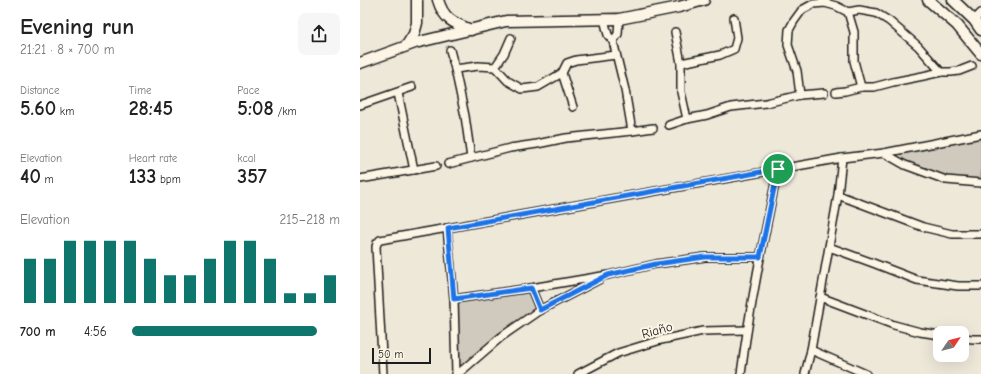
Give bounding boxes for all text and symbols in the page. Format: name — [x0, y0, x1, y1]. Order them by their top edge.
button: share — [298, 13, 340, 55]
text: Evening run — [20, 14, 134, 40]
text: 21:21 · 8 × 700 m — [20, 42, 115, 57]
text: Distance — [20, 84, 59, 97]
text: Time — [129, 84, 152, 97]
text: Pace — [237, 84, 260, 97]
text: 5.60 — [20, 97, 56, 120]
text: 28:45 — [129, 97, 173, 120]
text: 5:08 — [237, 97, 274, 120]
text: km — [56, 105, 74, 118]
text: /km — [274, 105, 297, 118]
text: Elevation — [20, 152, 62, 165]
text: Heart rate — [129, 152, 177, 165]
text: kcal — [237, 152, 256, 165]
pin — [761, 152, 795, 186]
icon: arrive — [767, 158, 789, 180]
text: 40 — [20, 165, 41, 188]
text: 133 — [129, 165, 156, 188]
text: 357 — [237, 165, 267, 188]
text: m — [41, 173, 54, 186]
text: bpm — [156, 173, 181, 186]
text: Elevation — [20, 212, 70, 227]
text: 215–218 m — [279, 212, 340, 227]
street label: Riaño — [640, 319, 674, 341]
text: 700 m — [20, 324, 56, 339]
text: 4:56 — [84, 324, 107, 339]
north arrow — [933, 326, 969, 362]
map controls — [933, 326, 969, 362]
scale bar — [372, 346, 431, 365]
text: 50 m — [378, 348, 403, 361]

